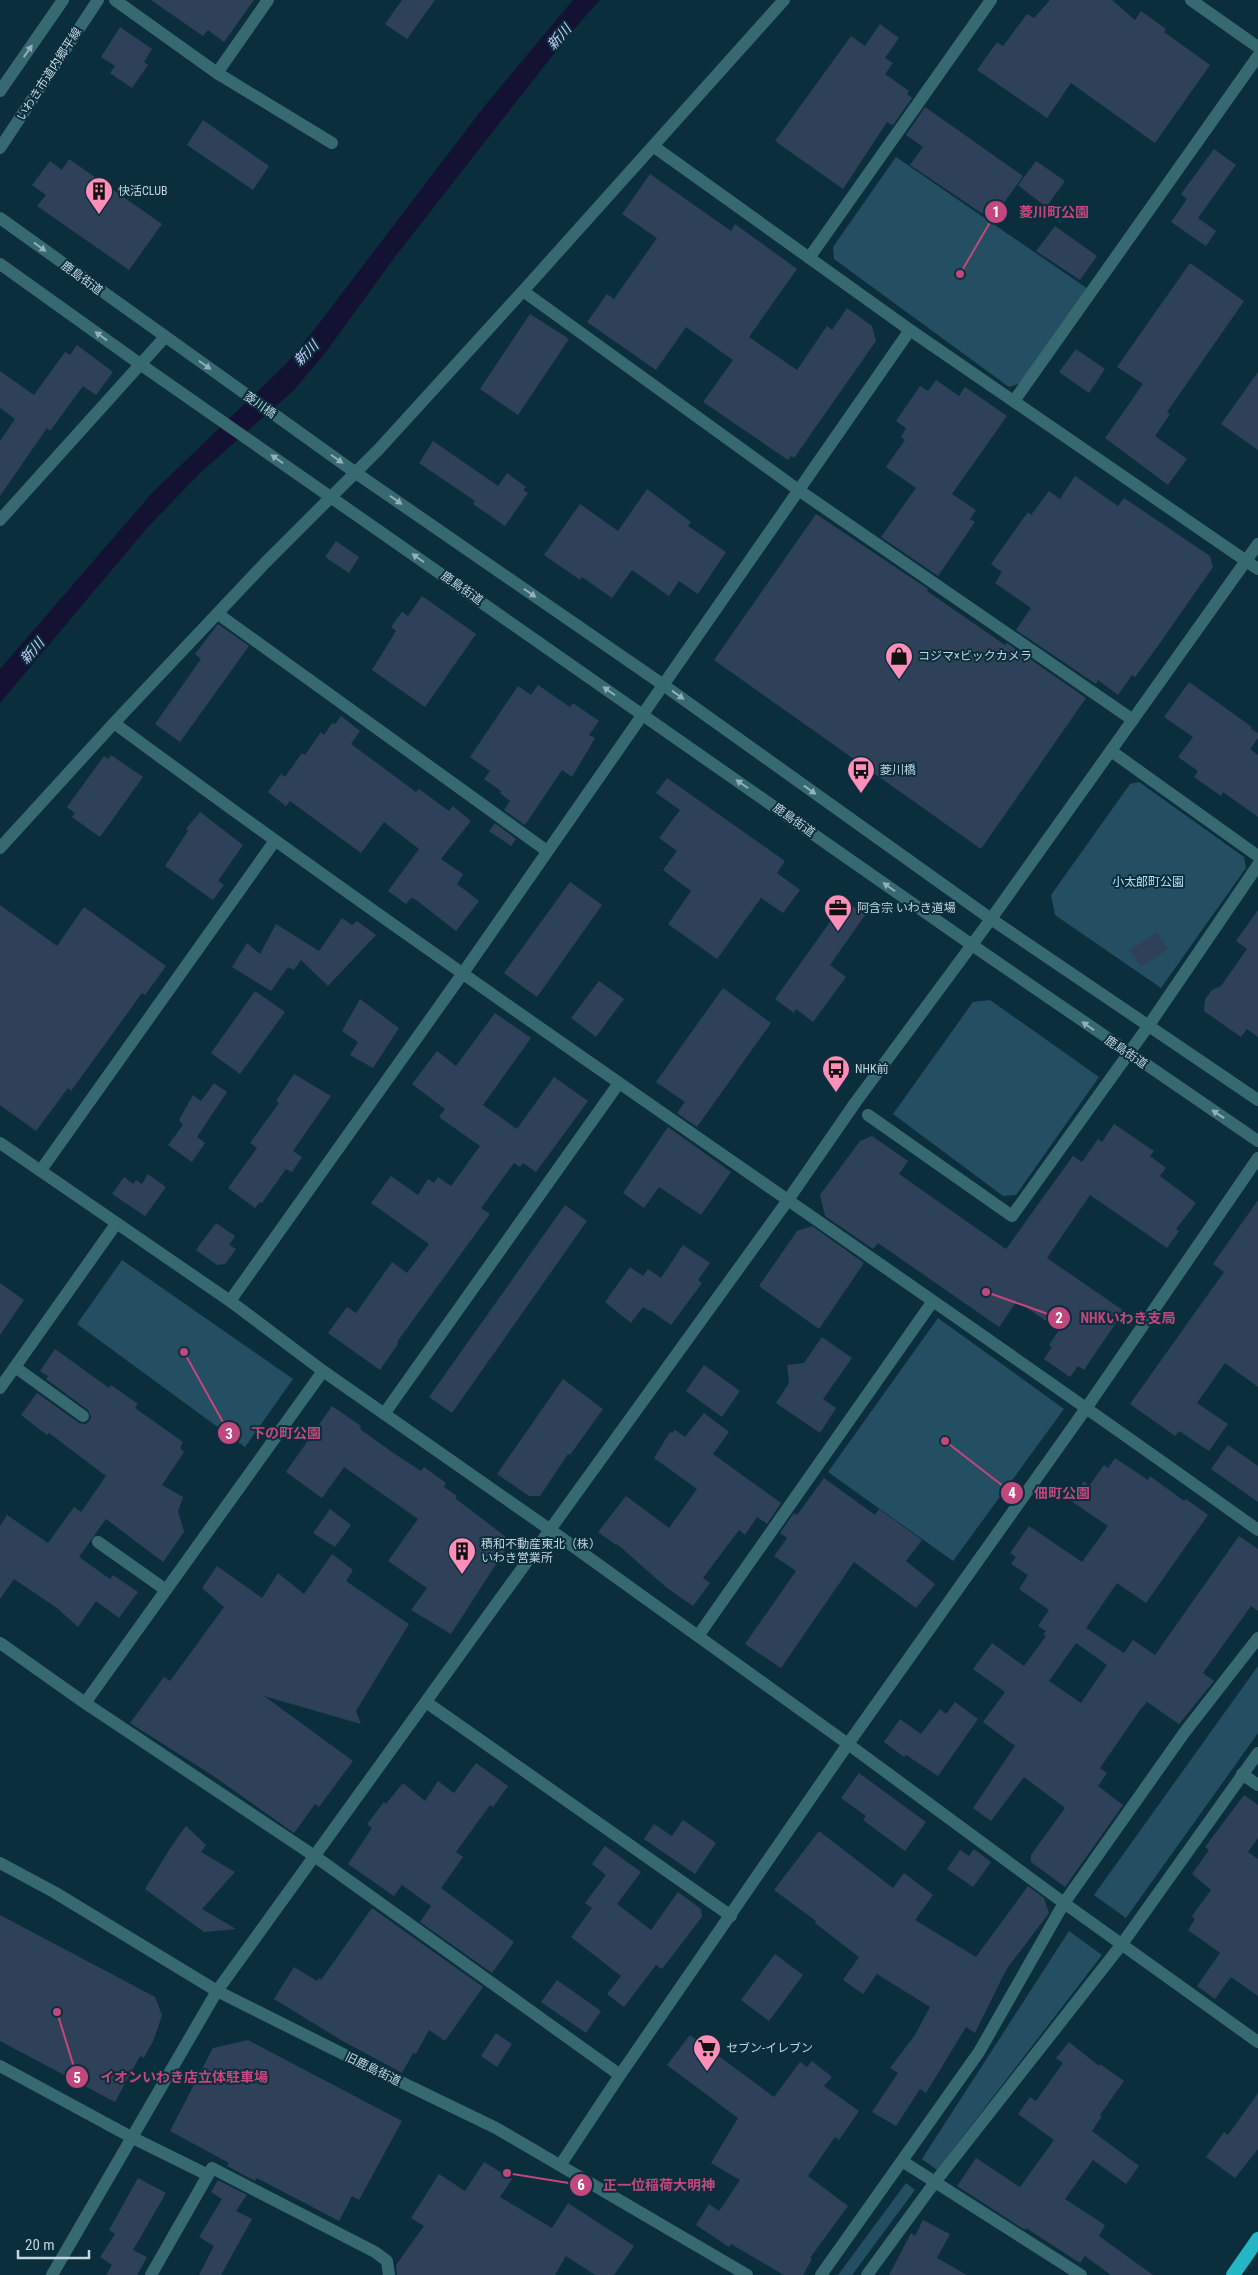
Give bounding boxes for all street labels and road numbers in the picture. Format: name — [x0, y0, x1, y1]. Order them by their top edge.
street label: いわき市道内郷平線 — [14, 25, 84, 123]
street label: 鹿島街道 — [58, 258, 106, 298]
street label: 菱川橋 — [241, 389, 279, 421]
street label: 鹿島街道 — [438, 568, 486, 608]
street label: 鹿島街道 — [770, 800, 818, 840]
street label: 鹿島街道 — [1102, 1033, 1150, 1071]
street label: 旧鹿島街道 — [343, 2050, 403, 2088]

